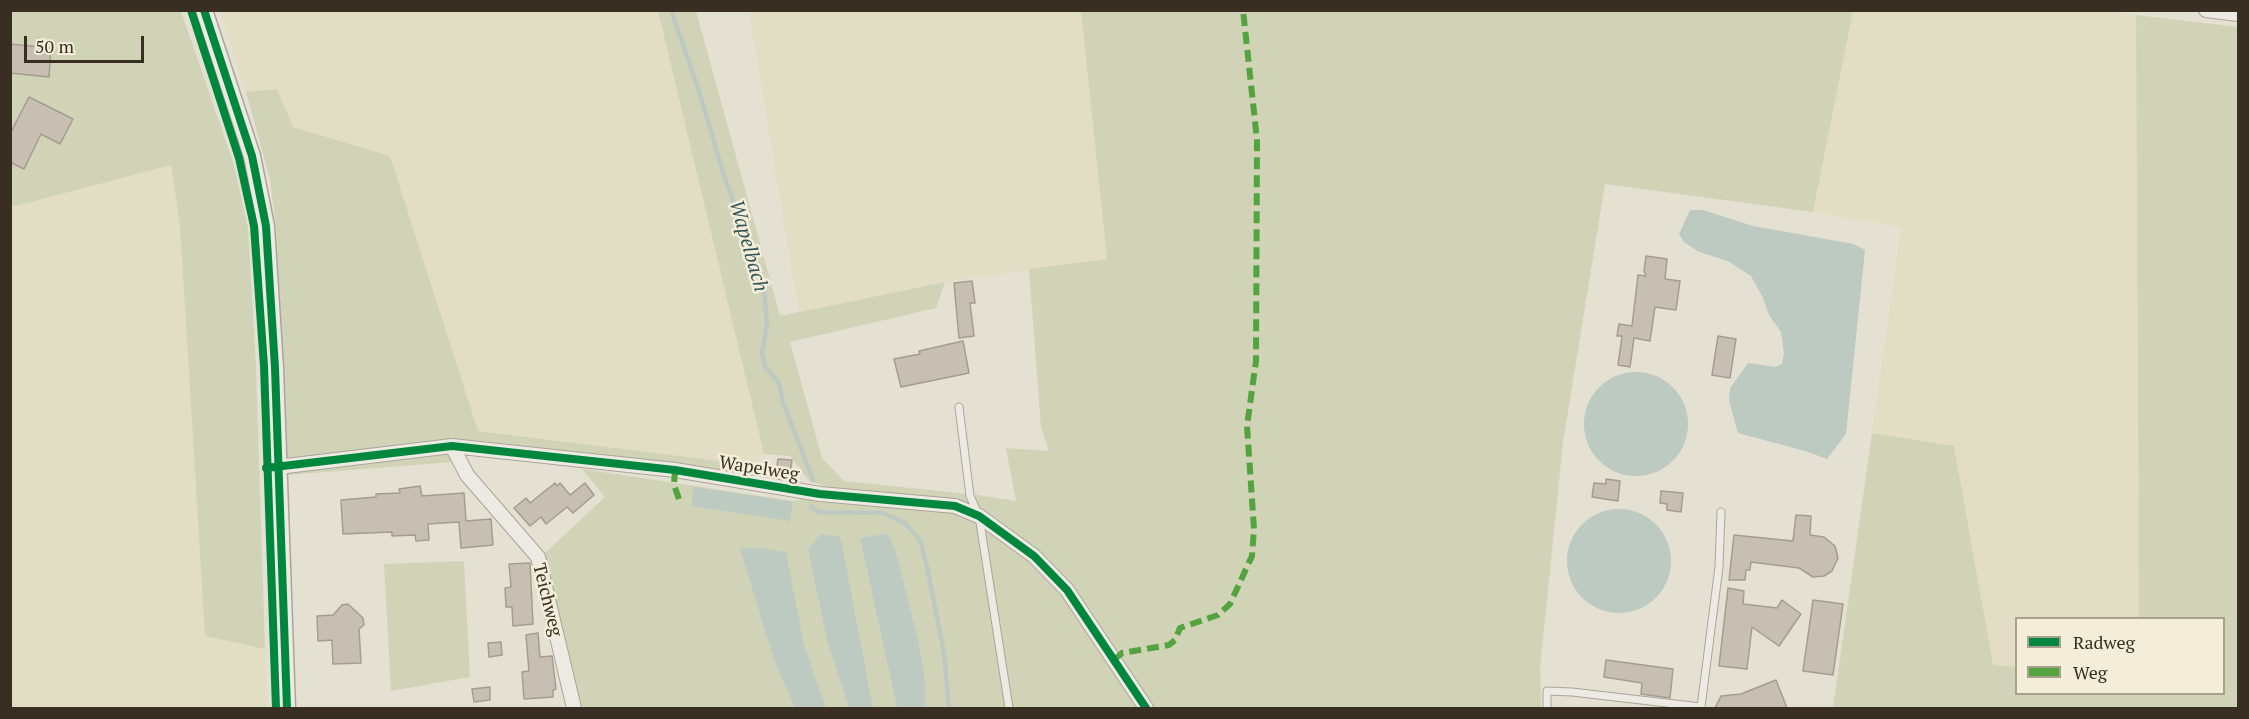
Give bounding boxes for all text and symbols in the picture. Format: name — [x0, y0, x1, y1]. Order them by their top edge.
scale bar — [27, 24, 147, 62]
text: 50 m — [35, 34, 74, 58]
water label: Wapelbach — [723, 197, 773, 295]
street label: Wapelweg — [717, 452, 801, 486]
street label: Teichweg — [527, 561, 567, 639]
legend — [2015, 617, 2225, 695]
text: Radweg — [2073, 630, 2135, 654]
text: Weg — [2073, 660, 2107, 684]

